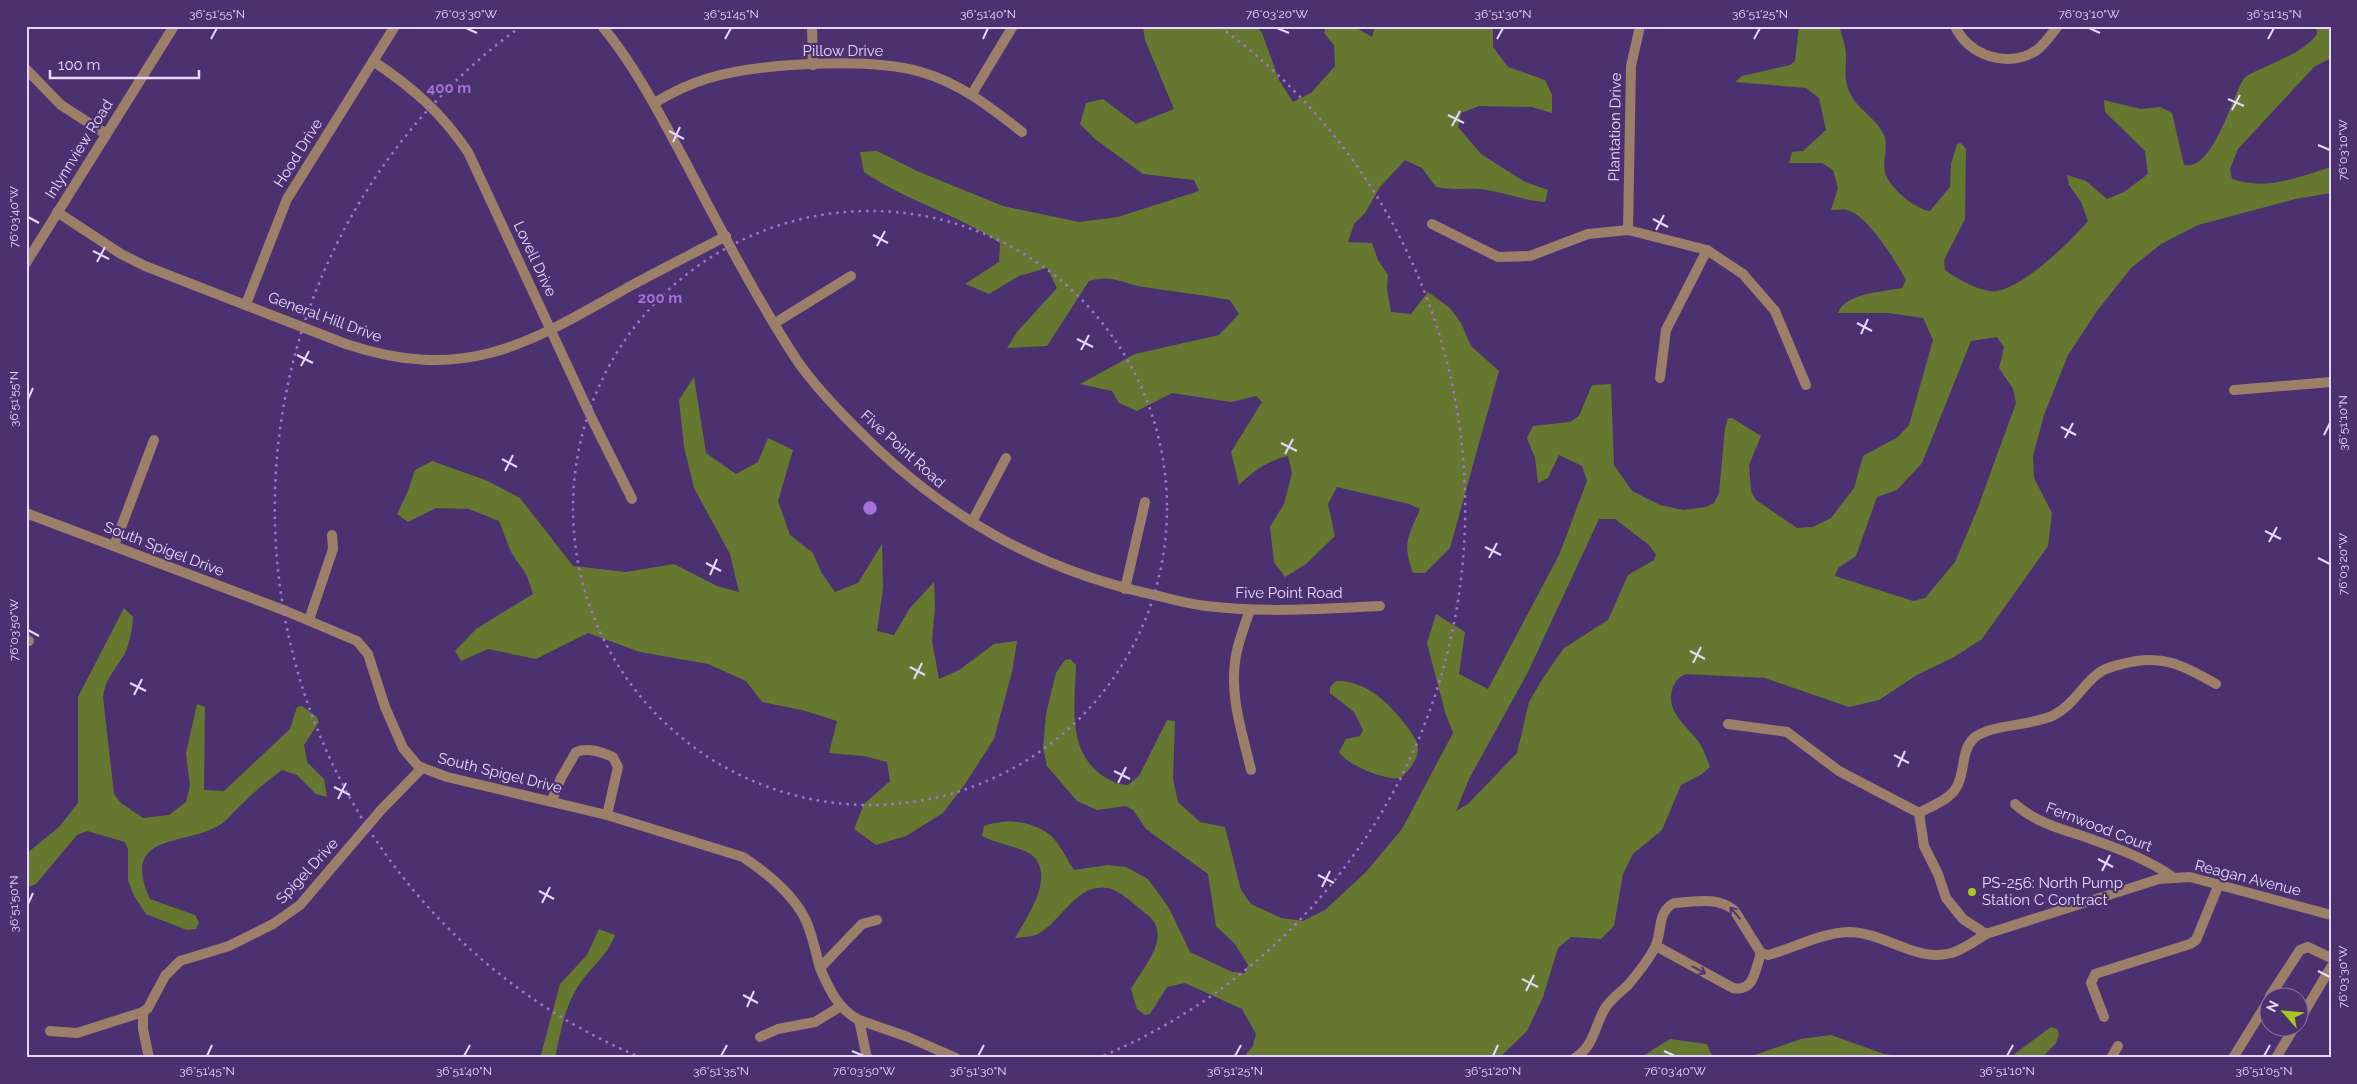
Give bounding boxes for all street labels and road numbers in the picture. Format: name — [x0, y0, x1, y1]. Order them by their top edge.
street label: Pillow Drive — [803, 42, 884, 60]
street label: Plantation Drive — [1605, 72, 1625, 182]
street label: Inlynnview Road — [41, 96, 117, 202]
street label: Hood Drive — [270, 115, 326, 191]
street label: Lovell Drive — [510, 218, 560, 300]
street label: General Hill Drive — [266, 288, 384, 346]
street label: Five Point Road — [857, 406, 949, 492]
street label: South Spigel Drive — [101, 518, 227, 580]
street label: Five Point Road — [1235, 584, 1343, 602]
street label: South Spigel Drive — [436, 749, 564, 797]
street label: Fernwood Court — [2043, 798, 2155, 856]
street label: Spigel Drive — [272, 834, 342, 907]
street label: Reagan Avenue — [2193, 856, 2303, 900]

